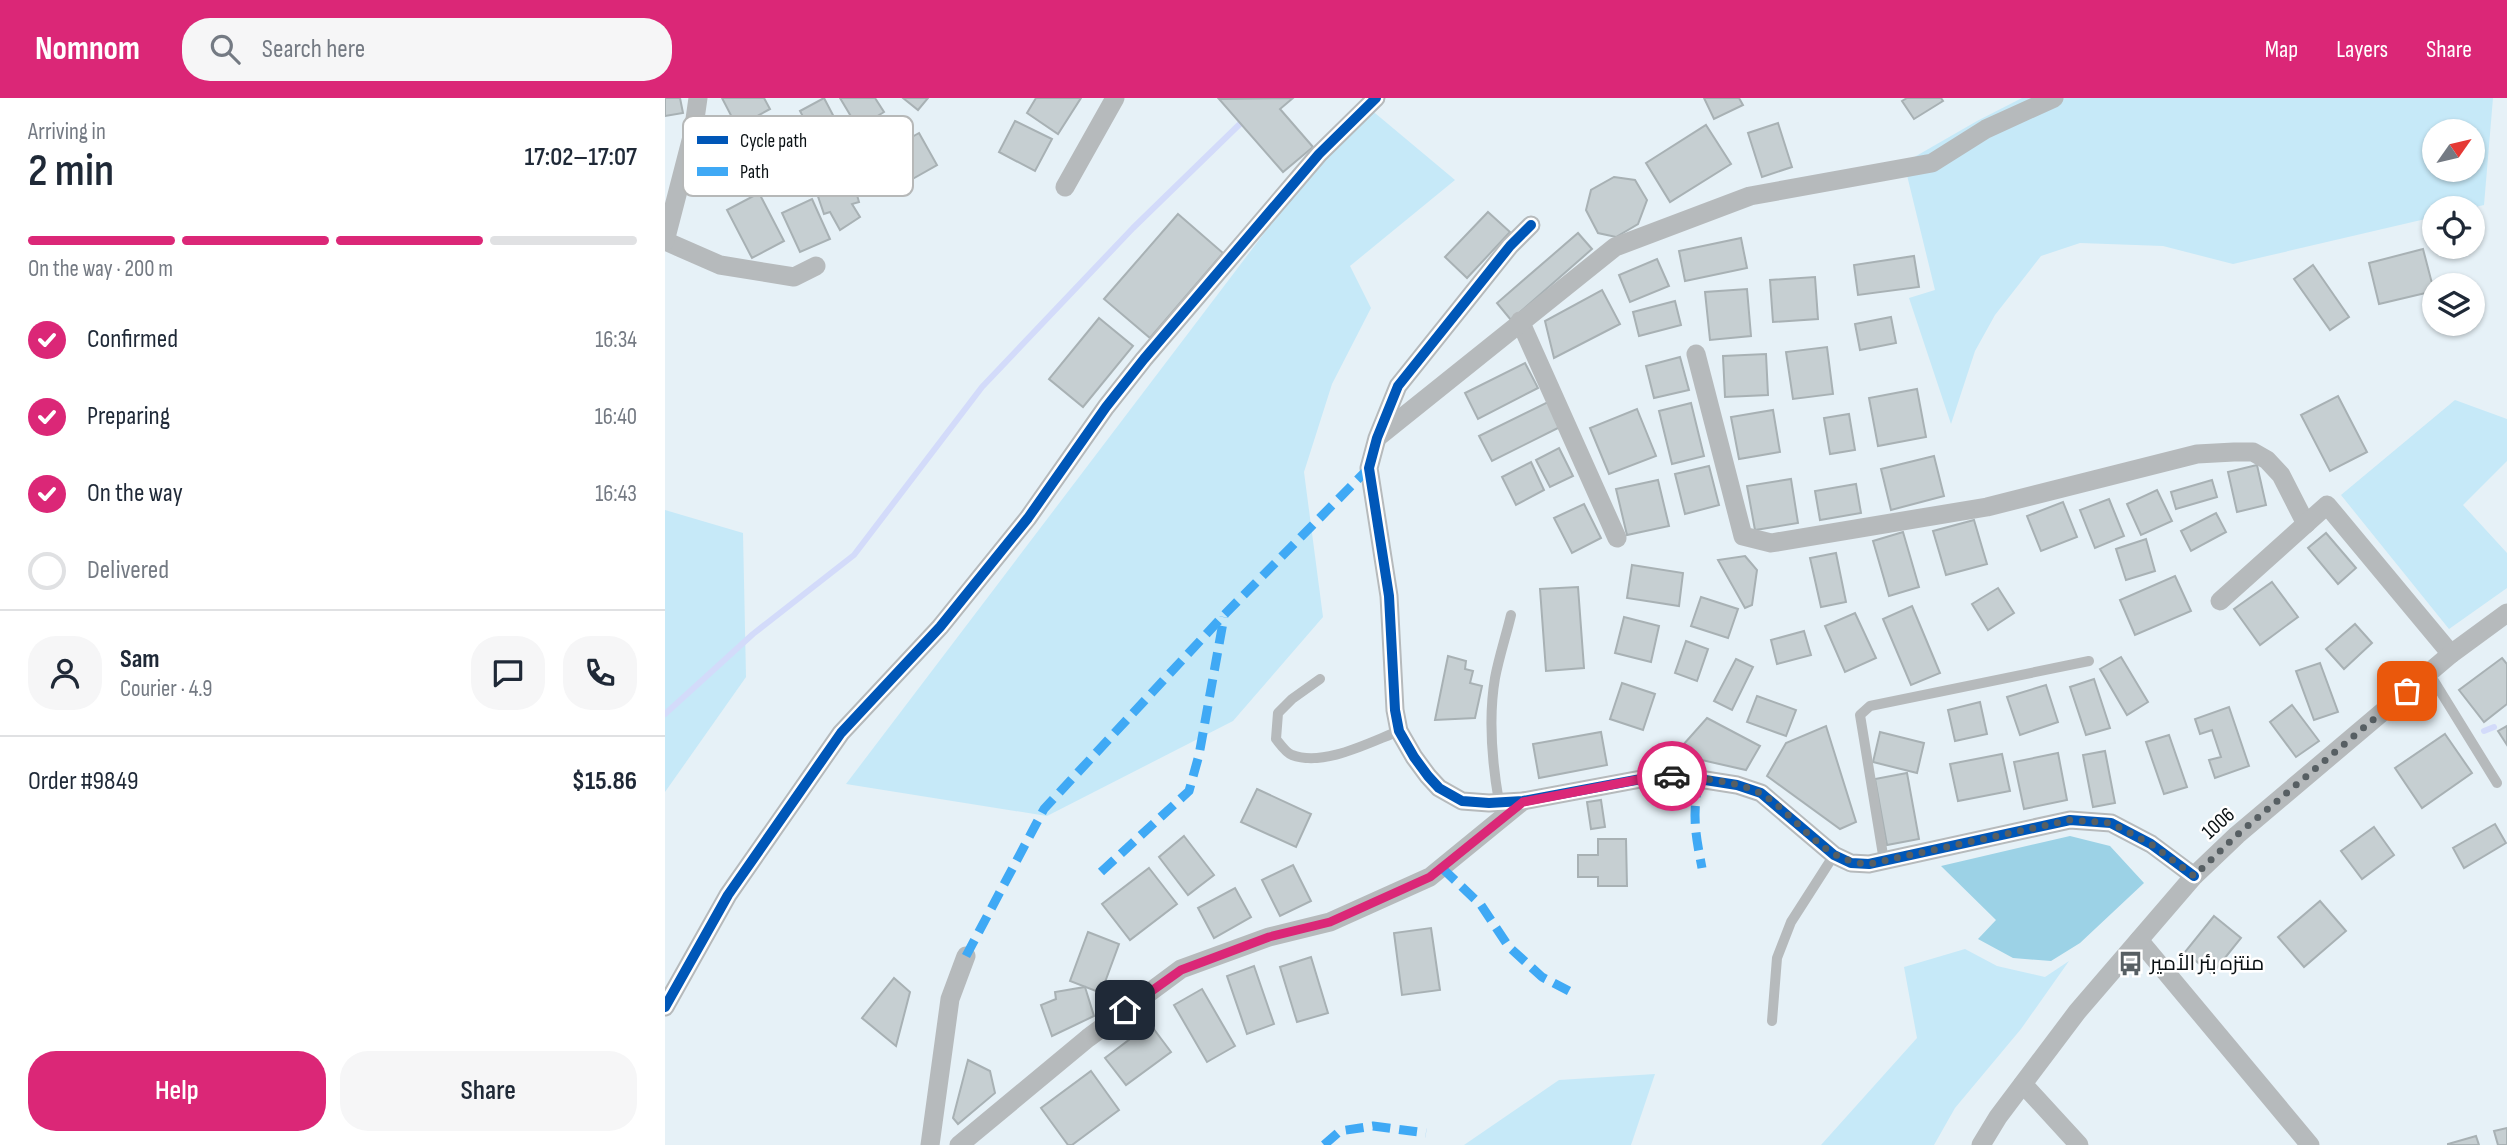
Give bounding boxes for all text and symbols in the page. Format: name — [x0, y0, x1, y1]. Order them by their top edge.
search box — [182, 18, 672, 81]
text: Nomnom — [35, 29, 140, 69]
icon: search — [206, 30, 244, 68]
text: Search here — [262, 34, 365, 65]
text: Map — [2265, 35, 2298, 64]
text: Layers — [2336, 35, 2388, 64]
text: Share — [2426, 35, 2472, 64]
legend — [683, 116, 913, 196]
text: Arriving in — [28, 118, 106, 146]
north arrow — [2422, 119, 2485, 182]
map controls — [2422, 119, 2485, 336]
text: Cycle path — [740, 130, 807, 153]
text: 17:02–17:07 — [524, 142, 637, 173]
text: 2 min — [28, 144, 114, 199]
text: Path — [740, 161, 769, 184]
button: locate — [2422, 196, 2485, 259]
text: On the way · 200 m — [28, 255, 173, 283]
button: layers — [2422, 273, 2485, 336]
icon: check — [28, 321, 66, 359]
text: Confirmed — [87, 324, 178, 355]
text: 16:34 — [595, 326, 637, 354]
icon: check — [28, 398, 66, 436]
text: Preparing — [87, 401, 170, 432]
text: 16:40 — [595, 403, 637, 431]
icon: check — [28, 475, 66, 513]
text: On the way — [87, 478, 183, 509]
text: 16:43 — [595, 480, 637, 508]
text: Delivered — [87, 555, 169, 586]
button: person — [28, 636, 102, 710]
button: chat — [471, 636, 545, 710]
button: phone — [563, 636, 637, 710]
text: Sam — [120, 644, 160, 675]
pin — [2377, 661, 2437, 721]
icon: bag — [2388, 672, 2426, 710]
text: Courier · 4.9 — [120, 675, 212, 703]
courier — [1637, 741, 1707, 811]
icon: car — [1653, 757, 1691, 795]
text: Order #9849 — [28, 766, 138, 797]
text: $15.86 — [572, 766, 637, 797]
street label: 1006 — [2197, 802, 2240, 844]
bus stop icon: منتزه بئر الأمير — [2116, 949, 2144, 977]
place label: منتزه بئر الأمير — [2149, 951, 2264, 976]
pin — [1095, 980, 1155, 1040]
icon: home — [1106, 991, 1144, 1029]
button: Help — [28, 1051, 326, 1131]
button: Share — [340, 1051, 637, 1131]

